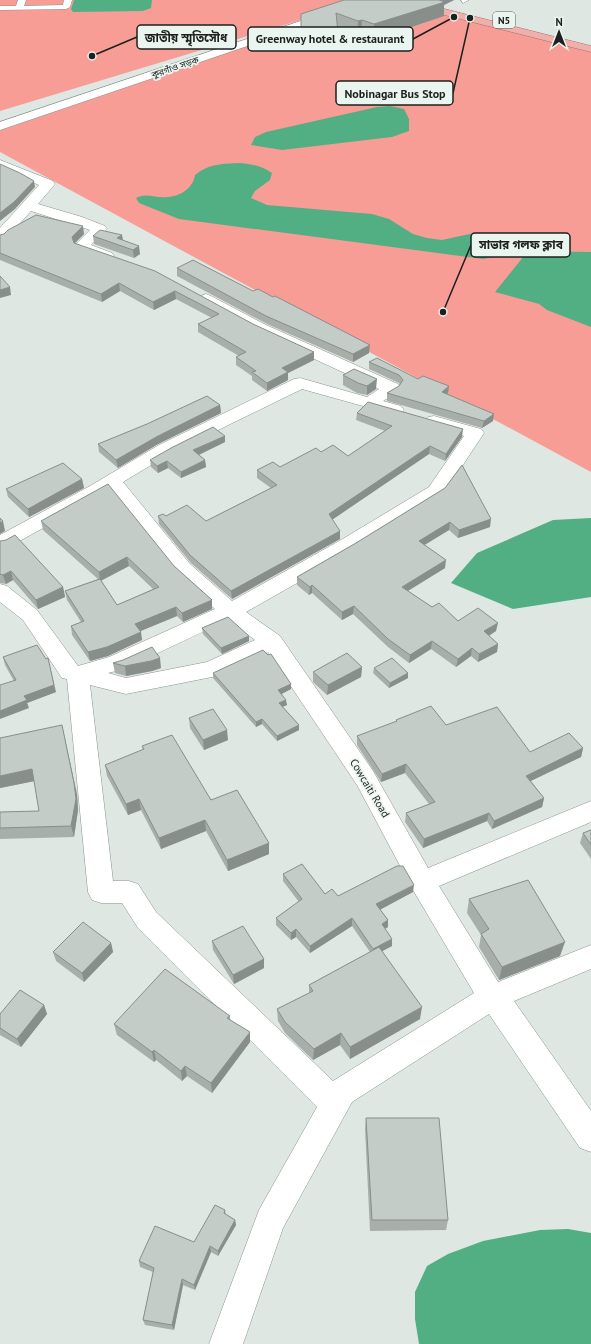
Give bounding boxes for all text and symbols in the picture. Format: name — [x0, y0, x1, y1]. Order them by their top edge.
road number: N5 — [493, 12, 515, 28]
north arrow — [539, 12, 579, 52]
text: N — [555, 15, 563, 29]
callout: জাতীয় স্মৃতিসৌধ — [137, 25, 236, 49]
callout: Greenway hotel & restaurant — [248, 27, 413, 51]
text: জাতীয় স্মৃতিসৌধ — [144, 30, 228, 47]
text: Greenway hotel & restaurant — [256, 31, 405, 46]
street label: কুরগাঁও সড়ক — [149, 54, 201, 81]
callout: Nobinagar Bus Stop — [336, 81, 453, 105]
text: Nobinagar Bus Stop — [344, 86, 446, 101]
callout: সাভার গলফ ক্লাব — [471, 233, 570, 257]
text: সাভার গলফ ক্লাব — [478, 237, 564, 252]
street label: Cowcaiti Road — [347, 756, 393, 820]

